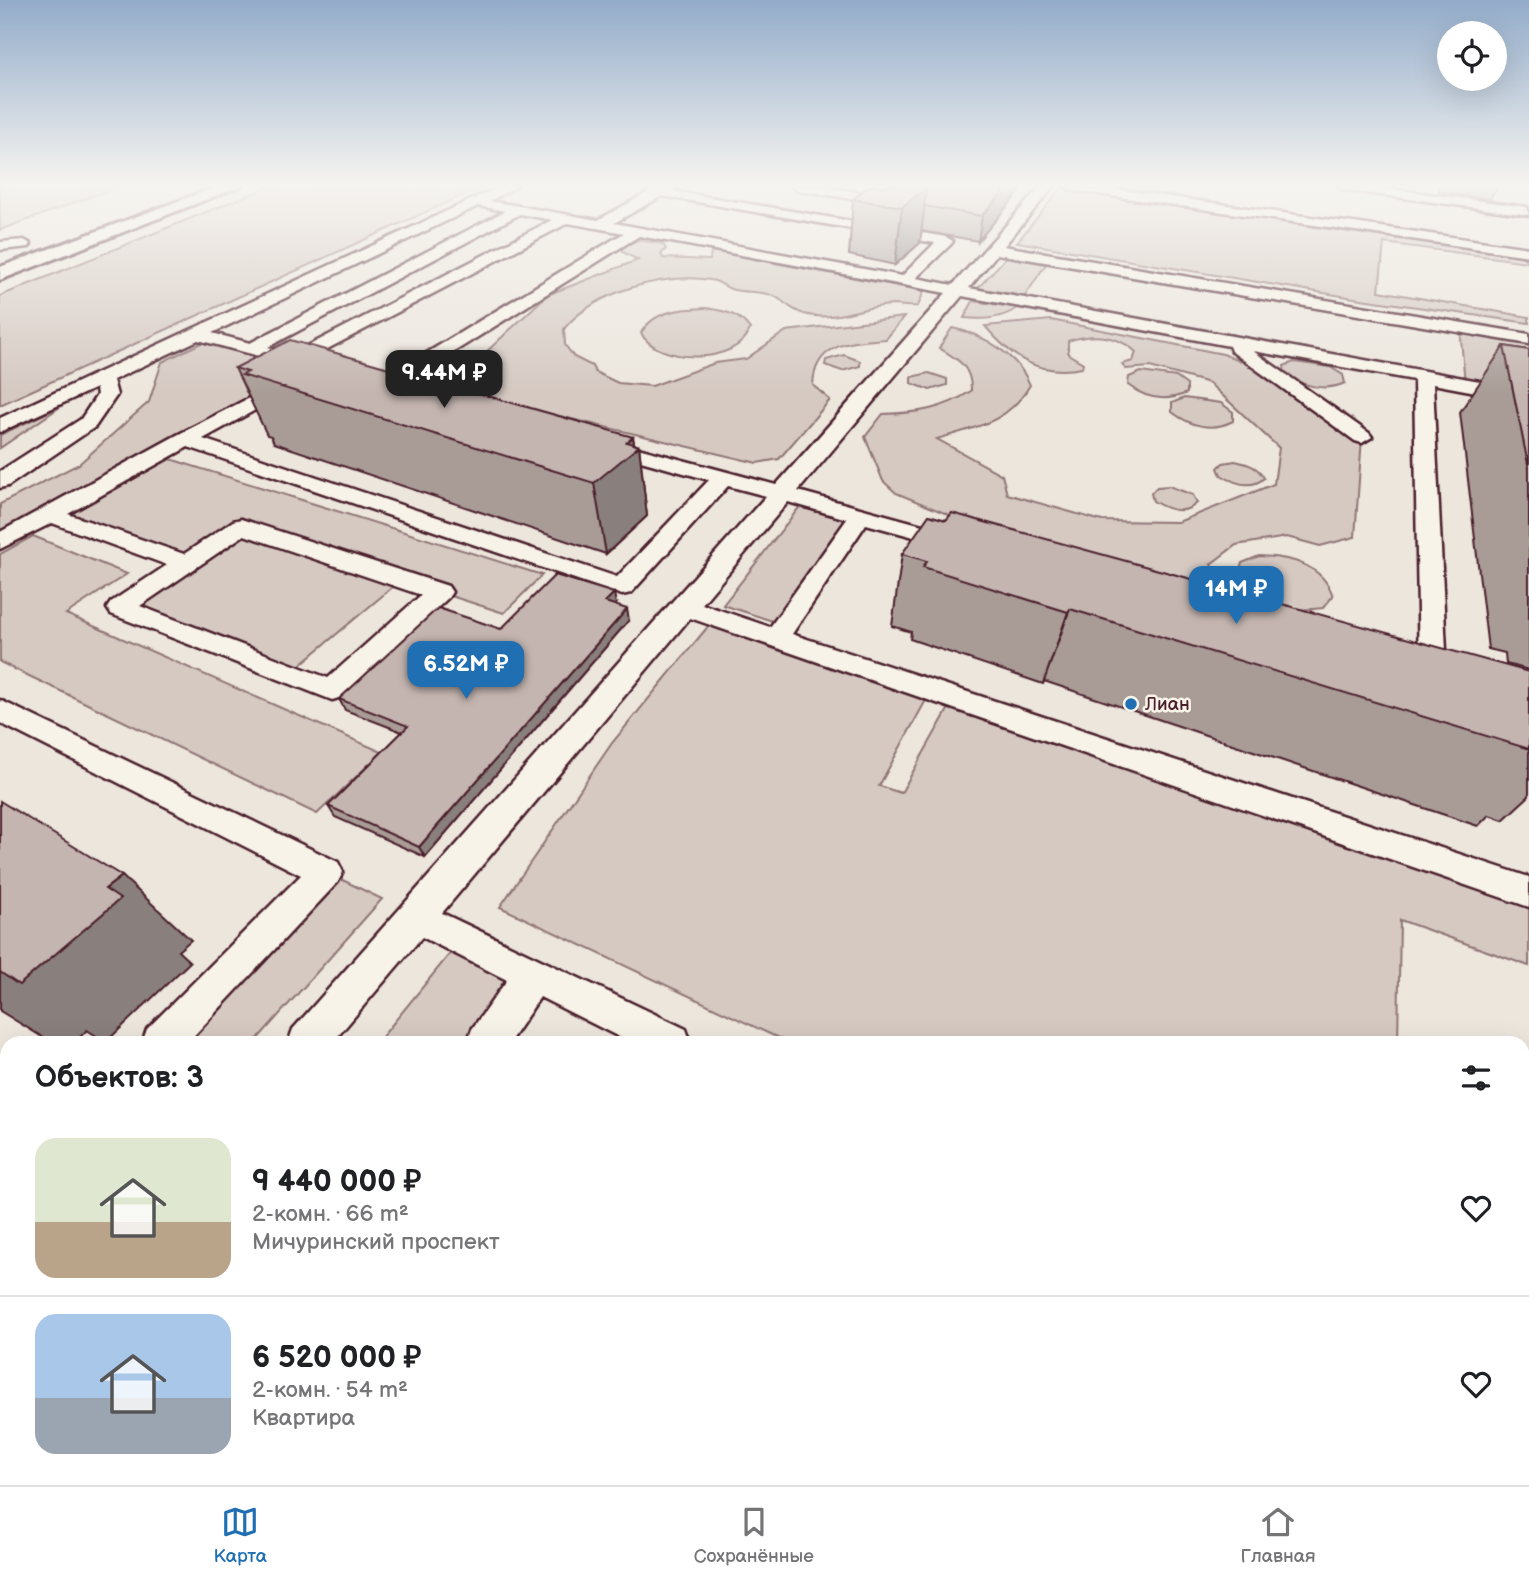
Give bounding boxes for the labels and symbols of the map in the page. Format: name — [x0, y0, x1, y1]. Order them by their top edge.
pin: 9.44M ₽ — [379, 350, 509, 410]
pin: 14M ₽ — [1187, 566, 1285, 626]
pin: 6.52M ₽ — [401, 642, 531, 701]
place label: Лиан — [1144, 693, 1190, 716]
marker: Лиан — [1123, 696, 1139, 712]

